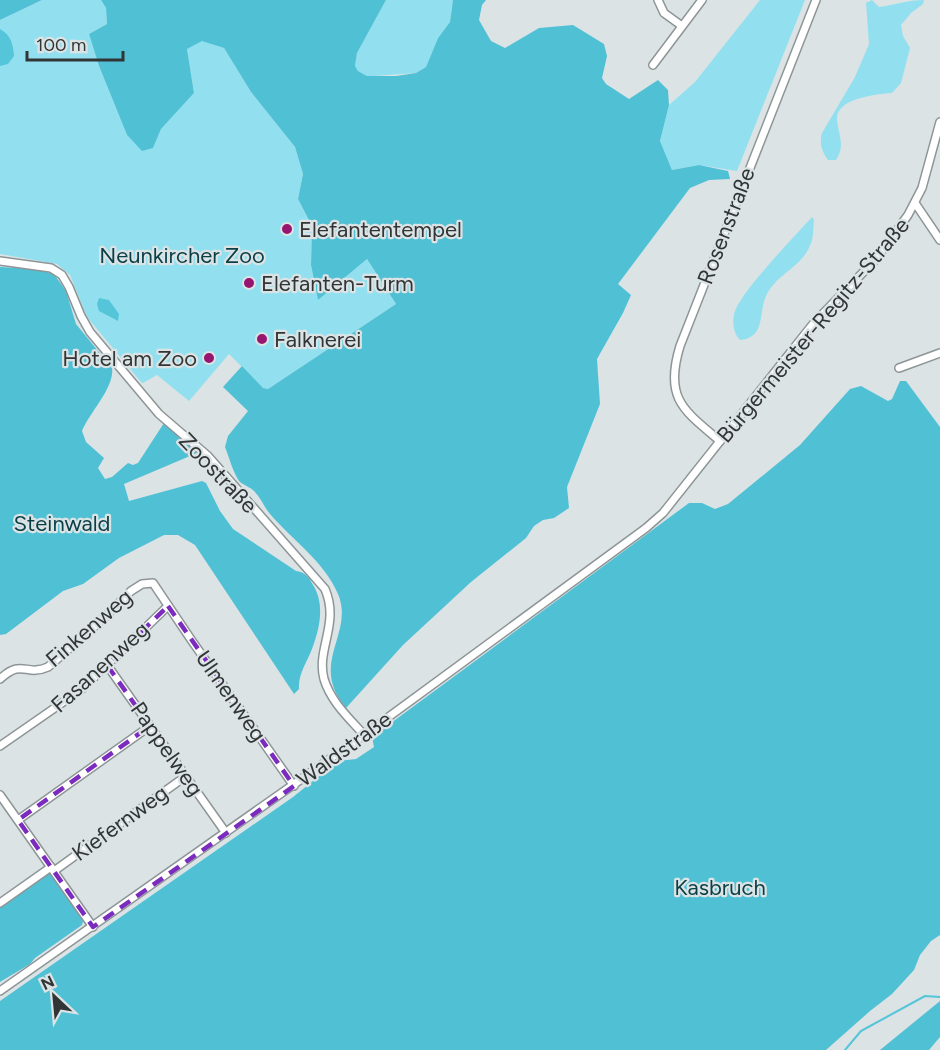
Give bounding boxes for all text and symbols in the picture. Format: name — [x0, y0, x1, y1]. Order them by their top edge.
scale bar — [27, 24, 123, 62]
text: 100 m — [36, 34, 86, 56]
street label: Rosenstraße — [691, 164, 761, 288]
street label: Bürgermeister-Regitz-Straße — [711, 212, 915, 448]
place label: Elefantentempel — [299, 216, 462, 243]
marker: Elefantentempel — [280, 222, 294, 236]
park label: Neunkircher Zoo — [99, 242, 265, 269]
place label: Elefanten-Turm — [261, 270, 414, 297]
marker: Elefanten-Turm — [242, 276, 256, 290]
place label: Falknerei — [274, 326, 361, 353]
marker: Falknerei — [255, 332, 269, 346]
place label: Hotel am Zoo — [62, 345, 197, 372]
marker: Hotel am Zoo — [202, 351, 216, 365]
street label: Zoostraße — [173, 427, 263, 519]
park label: Steinwald — [14, 510, 110, 537]
street label: Finkenweg — [40, 583, 138, 673]
street label: Fasanenweg — [45, 616, 155, 718]
street label: Ulmenweg — [190, 645, 272, 747]
street label: Pappelweg — [125, 697, 209, 801]
street label: Waldstraße — [291, 706, 397, 792]
street label: Kiefernweg — [67, 779, 173, 867]
park label: Kasbruch — [674, 874, 766, 901]
north arrow — [24, 966, 84, 1026]
text: N — [38, 972, 57, 994]

